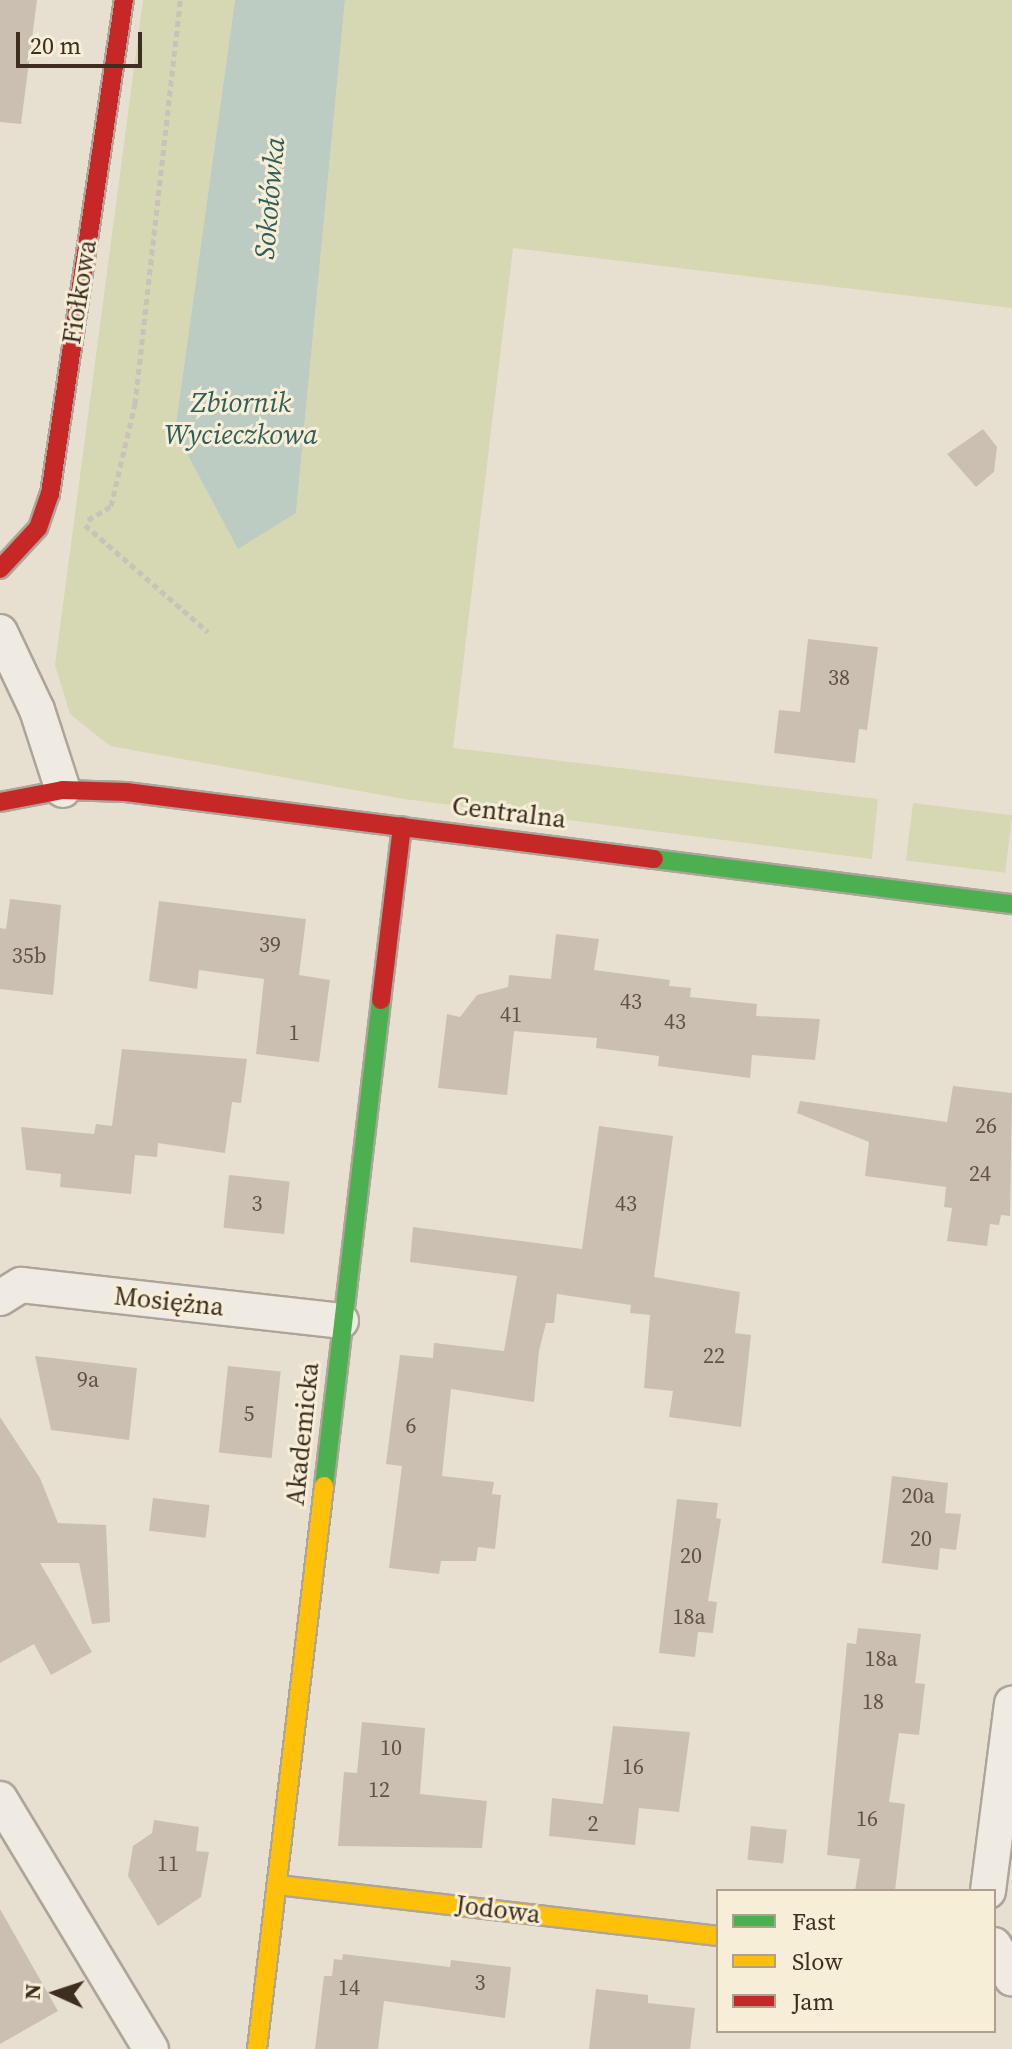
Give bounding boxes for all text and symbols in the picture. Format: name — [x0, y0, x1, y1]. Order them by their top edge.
scale bar — [20, 16, 146, 66]
text: 20 m — [30, 29, 81, 62]
water label: Sokołówka — [247, 135, 291, 261]
street label: Fiołkowa — [56, 238, 104, 346]
water label: Zbiornik Wycieczkowa — [164, 385, 318, 451]
house number: 38 — [828, 665, 850, 691]
street label: Centralna — [450, 791, 568, 835]
house number: 39 — [259, 932, 281, 958]
house number: 35b — [12, 943, 46, 969]
house number: 43 — [620, 989, 642, 1015]
house number: 41 — [500, 1002, 522, 1028]
house number: 43 — [664, 1009, 686, 1035]
house number: 1 — [289, 1020, 299, 1046]
house number: 26 — [975, 1113, 997, 1139]
house number: 24 — [969, 1161, 991, 1187]
house number: 3 — [252, 1191, 262, 1217]
house number: 43 — [615, 1191, 637, 1217]
street label: Mosiężna — [112, 1281, 226, 1323]
house number: 22 — [703, 1343, 725, 1369]
street label: Akademicka — [280, 1361, 326, 1507]
house number: 9a — [77, 1367, 99, 1393]
house number: 5 — [244, 1401, 254, 1427]
house number: 6 — [406, 1413, 416, 1439]
house number: 20a — [901, 1483, 935, 1509]
house number: 20 — [910, 1526, 932, 1552]
house number: 20 — [680, 1543, 702, 1569]
house number: 18a — [672, 1604, 706, 1630]
house number: 18a — [864, 1646, 898, 1672]
house number: 18 — [862, 1689, 884, 1715]
house number: 10 — [380, 1735, 402, 1761]
house number: 16 — [622, 1754, 644, 1780]
house number: 12 — [368, 1777, 390, 1803]
house number: 16 — [856, 1806, 878, 1832]
house number: 2 — [588, 1811, 598, 1837]
house number: 11 — [157, 1851, 179, 1877]
street label: Jodowa — [454, 1889, 542, 1931]
legend — [716, 1889, 996, 2033]
text: Fast — [792, 1905, 835, 1938]
text: Slow — [792, 1945, 843, 1978]
north arrow — [16, 1953, 96, 2033]
house number: 3 — [475, 1970, 485, 1996]
house number: 14 — [338, 1975, 360, 2001]
text: N — [17, 1983, 47, 2001]
text: Jam — [792, 1985, 834, 2018]

